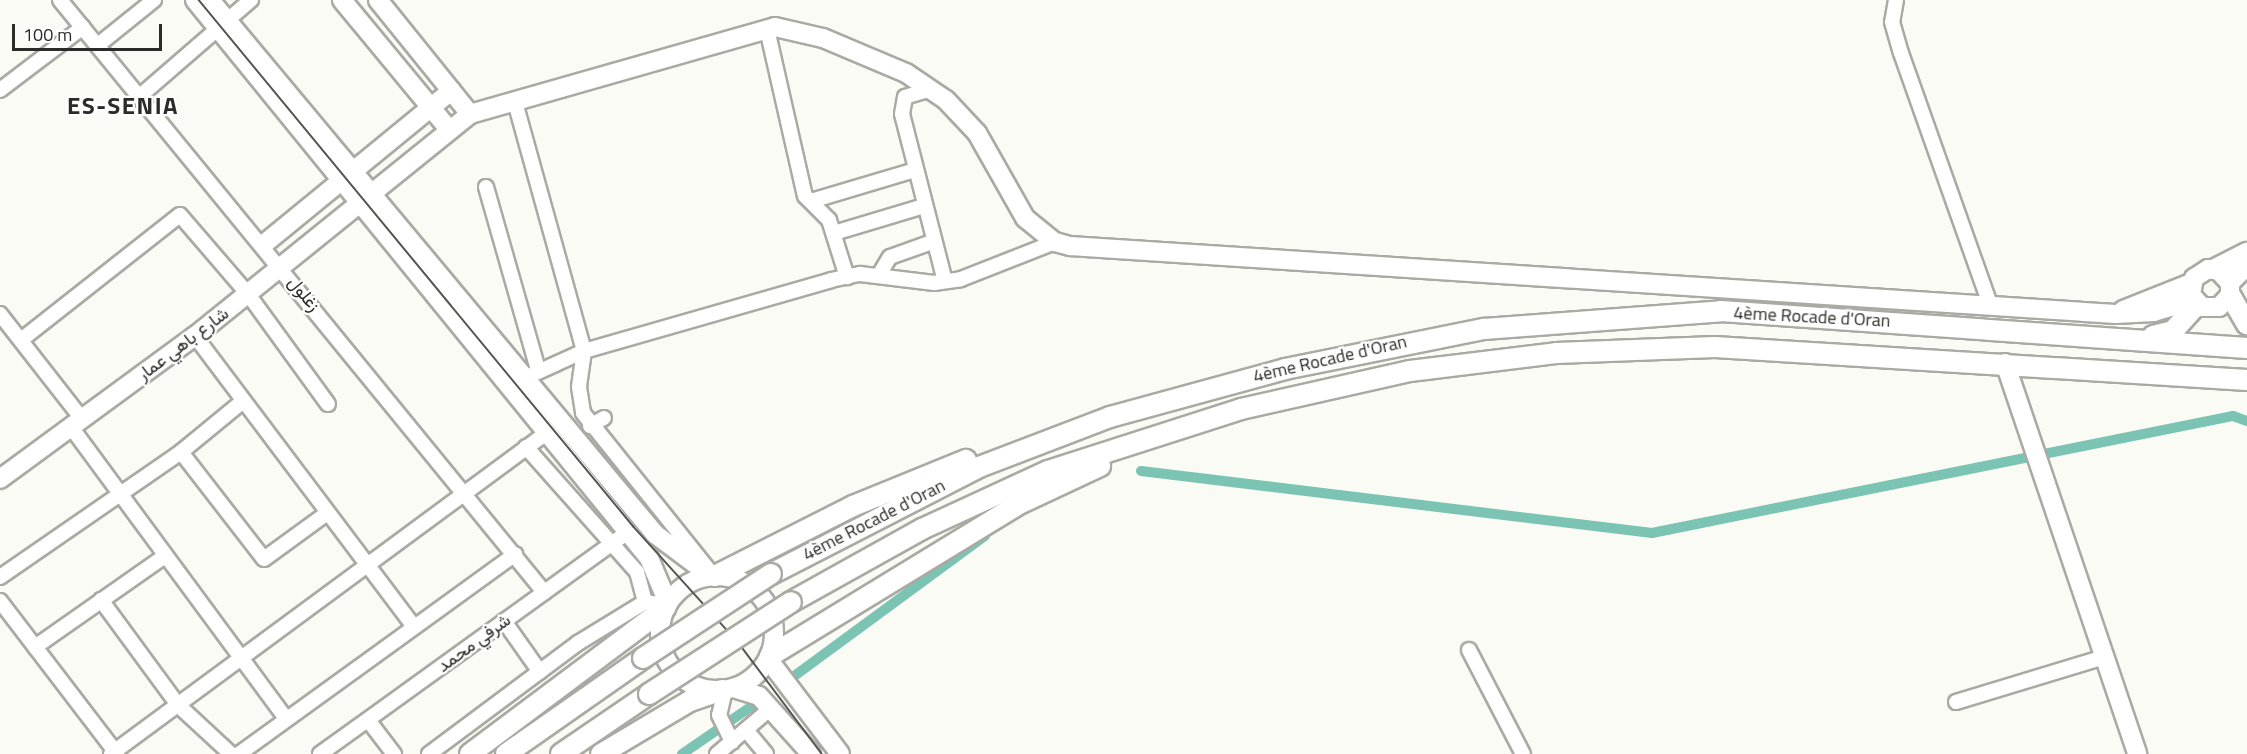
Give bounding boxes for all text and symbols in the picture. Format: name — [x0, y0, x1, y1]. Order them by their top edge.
scale bar — [15, 12, 165, 50]
text: 100 m — [23, 21, 72, 48]
district label: ES-SENIA — [67, 92, 179, 120]
street label: زغلول — [283, 272, 325, 316]
street label: 4ème Rocade d'Oran — [1733, 302, 1891, 332]
street label: شارع باهي عمار — [133, 303, 233, 385]
street label: 4ème Rocade d'Oran — [1251, 331, 1409, 387]
street label: 4ème Rocade d'Oran — [799, 475, 949, 565]
street label: شرفي محمد — [433, 609, 515, 677]

